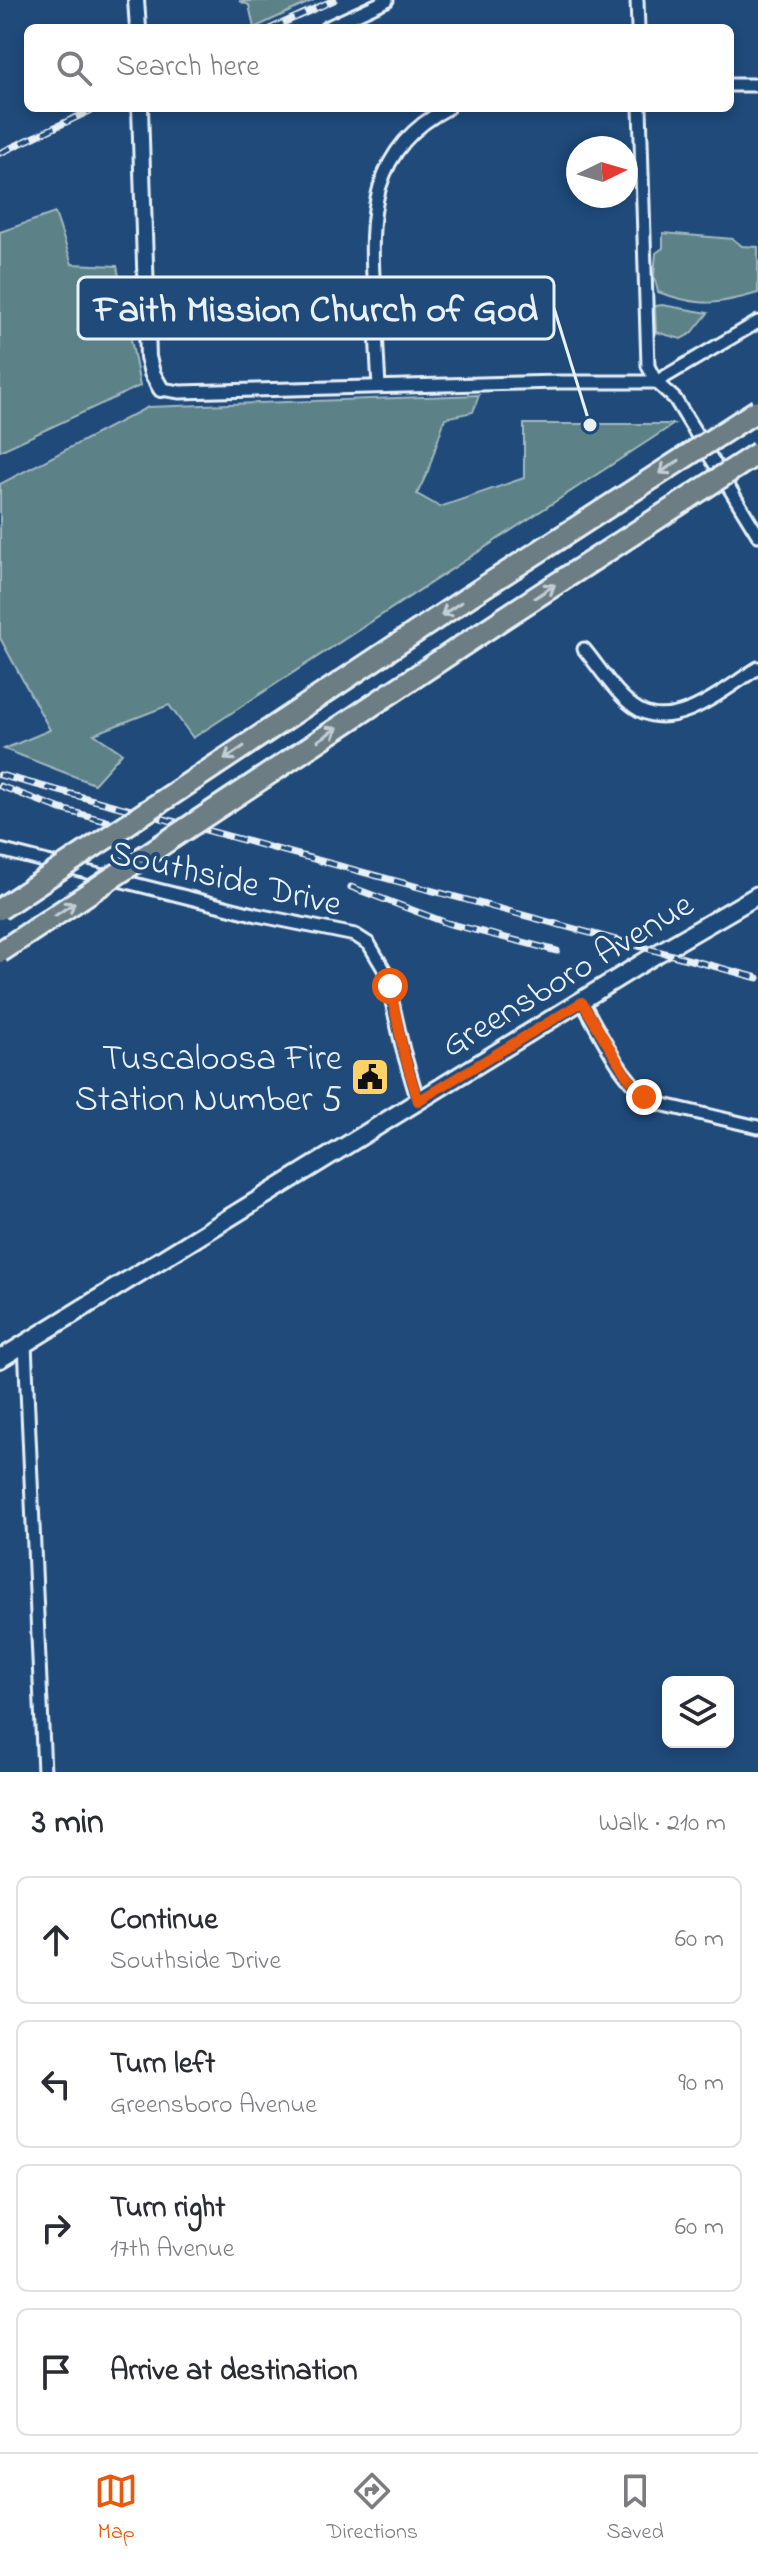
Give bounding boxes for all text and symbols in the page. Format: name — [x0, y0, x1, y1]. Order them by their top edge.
search box — [24, 24, 734, 112]
icon: search — [52, 46, 96, 90]
text: Search here — [116, 46, 260, 90]
north arrow — [566, 136, 638, 208]
callout: Faith Mission Church of God — [78, 277, 554, 339]
text: Faith Mission Church of God — [92, 284, 539, 340]
one-way arrow — [658, 459, 680, 476]
one-way arrow — [533, 583, 556, 599]
one-way arrow — [440, 601, 462, 617]
one-way arrow — [316, 726, 339, 742]
one-way arrow — [224, 745, 246, 762]
street label: Southside Drive — [104, 828, 347, 933]
street label: Greensboro Avenue — [432, 880, 705, 1073]
one-way arrow — [53, 901, 76, 917]
route start — [372, 968, 408, 1004]
place label: Tuscaloosa Fire Station Number 5 — [75, 1034, 343, 1128]
public building icon: Tuscaloosa Fire Station Number 5 — [349, 1056, 391, 1098]
route end — [626, 1079, 662, 1115]
map controls — [662, 1676, 734, 1748]
button: layers — [662, 1676, 734, 1748]
text: 3 min — [32, 1799, 104, 1849]
text: Walk · 210 m — [598, 1805, 726, 1843]
text: Continue — [110, 1899, 218, 1943]
icon: ahead — [34, 1918, 78, 1962]
text: 60 m — [675, 1921, 724, 1959]
text: Southside Drive — [110, 1943, 281, 1981]
text: Turn left — [110, 2043, 215, 2087]
icon: left — [34, 2062, 78, 2106]
text: 90 m — [678, 2065, 724, 2103]
text: Greensboro Avenue — [110, 2087, 317, 2125]
text: Turn right — [110, 2187, 225, 2231]
icon: right — [34, 2206, 78, 2250]
text: 60 m — [675, 2209, 724, 2247]
text: 17th Avenue — [110, 2231, 234, 2269]
icon: arrive — [34, 2350, 78, 2394]
text: Arrive at destination — [110, 2350, 358, 2394]
tab: Map — [94, 2469, 138, 2549]
tab: Directions — [327, 2469, 418, 2549]
tab: Saved — [606, 2469, 664, 2549]

